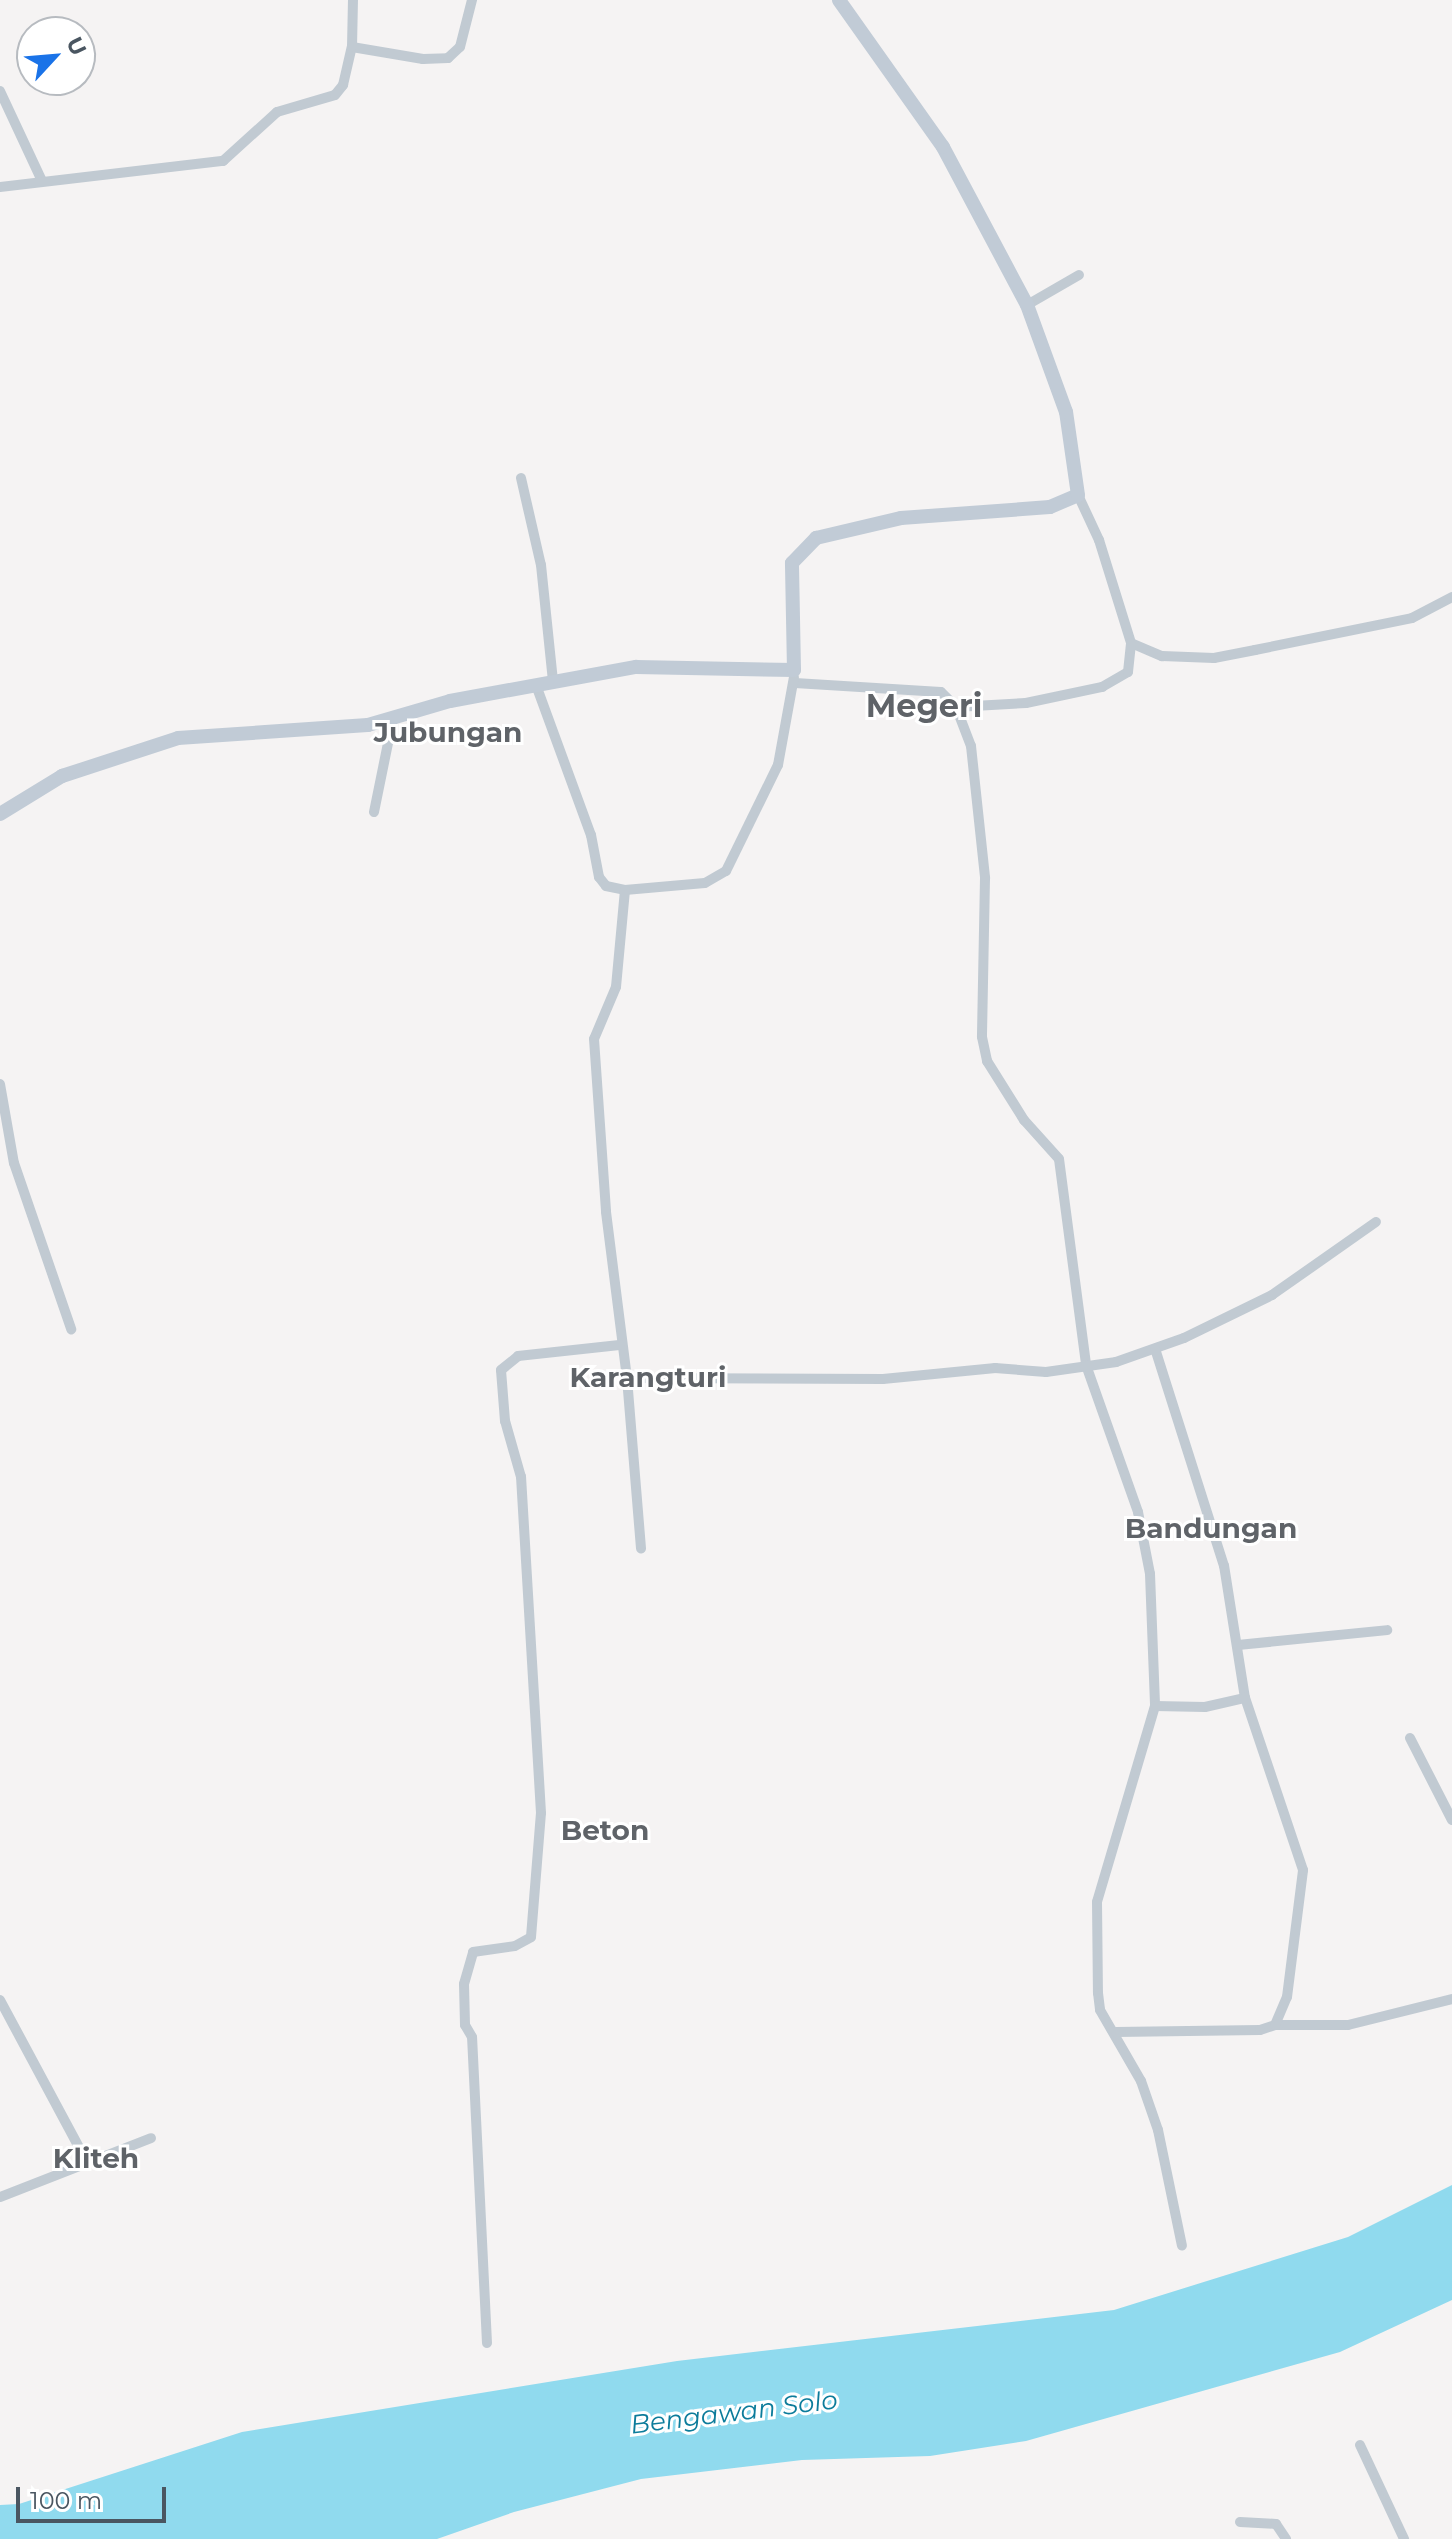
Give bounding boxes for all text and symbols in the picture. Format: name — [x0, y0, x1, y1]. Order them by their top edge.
north arrow — [16, 16, 96, 96]
text: U — [60, 32, 92, 60]
district label: Megeri — [866, 687, 982, 725]
district label: Jubungan — [374, 715, 522, 749]
district label: Karangturi — [570, 1360, 726, 1394]
district label: Bandungan — [1125, 1511, 1297, 1545]
district label: Beton — [561, 1813, 649, 1847]
district label: Kliteh — [53, 2141, 139, 2175]
water label: Bengawan Solo — [629, 2385, 839, 2441]
scale bar — [20, 2471, 170, 2521]
text: 100 m — [30, 2486, 102, 2515]

